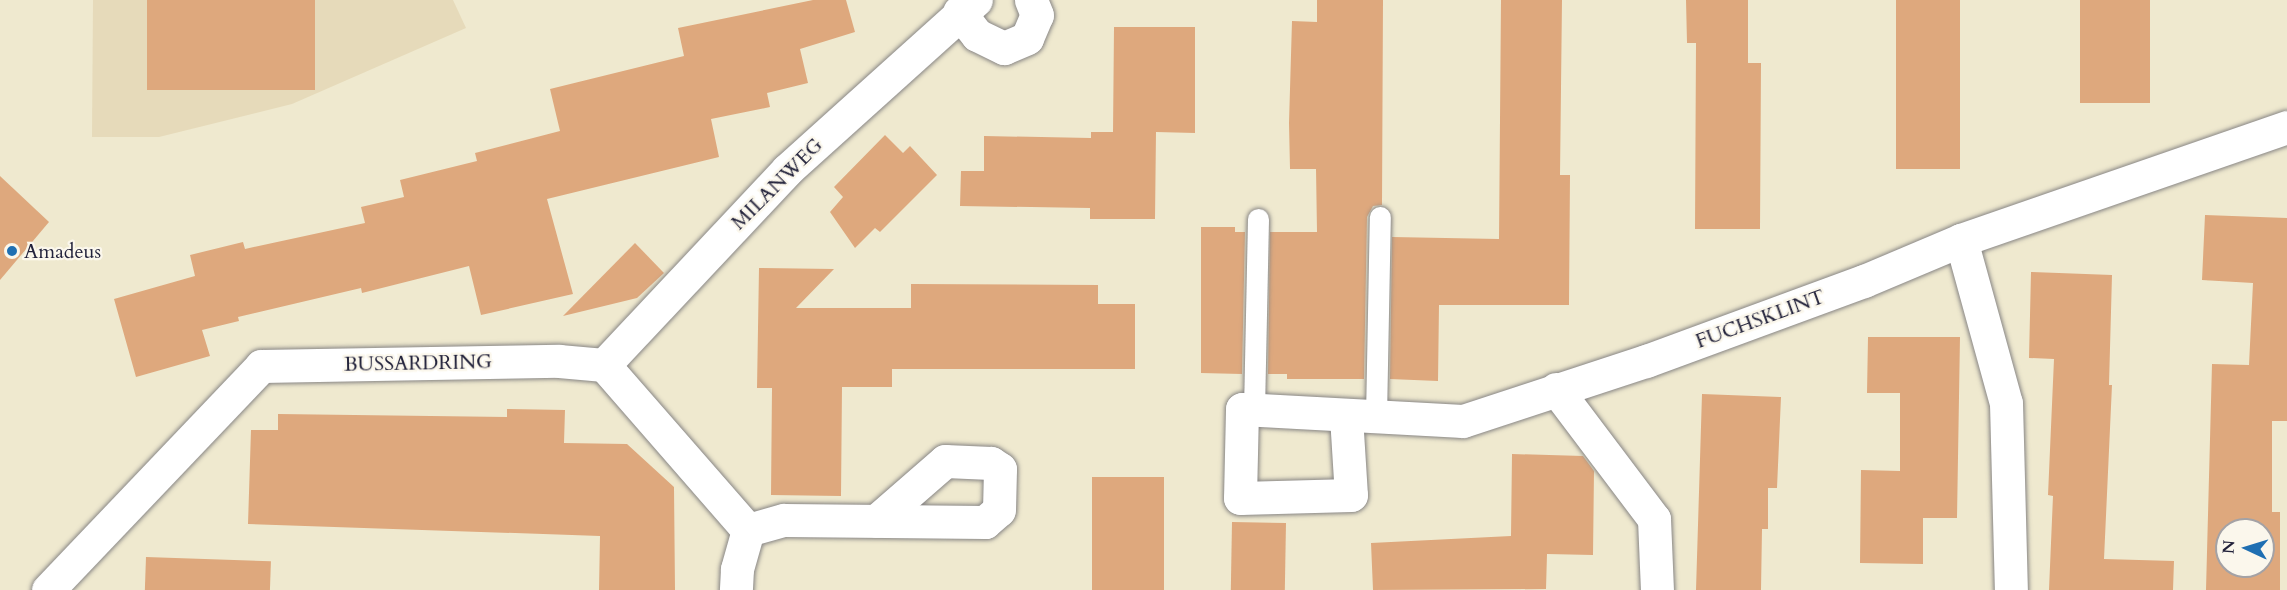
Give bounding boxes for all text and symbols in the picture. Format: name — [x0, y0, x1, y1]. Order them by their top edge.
street label: MILANWEG — [726, 133, 828, 235]
place label: Amadeus — [24, 239, 101, 263]
marker: Amadeus — [5, 244, 19, 258]
street label: FUCHSKLINT — [1692, 285, 1828, 353]
street label: BUSSARDRING — [344, 350, 492, 376]
north arrow — [2215, 518, 2275, 578]
text: N — [2218, 539, 2240, 555]

